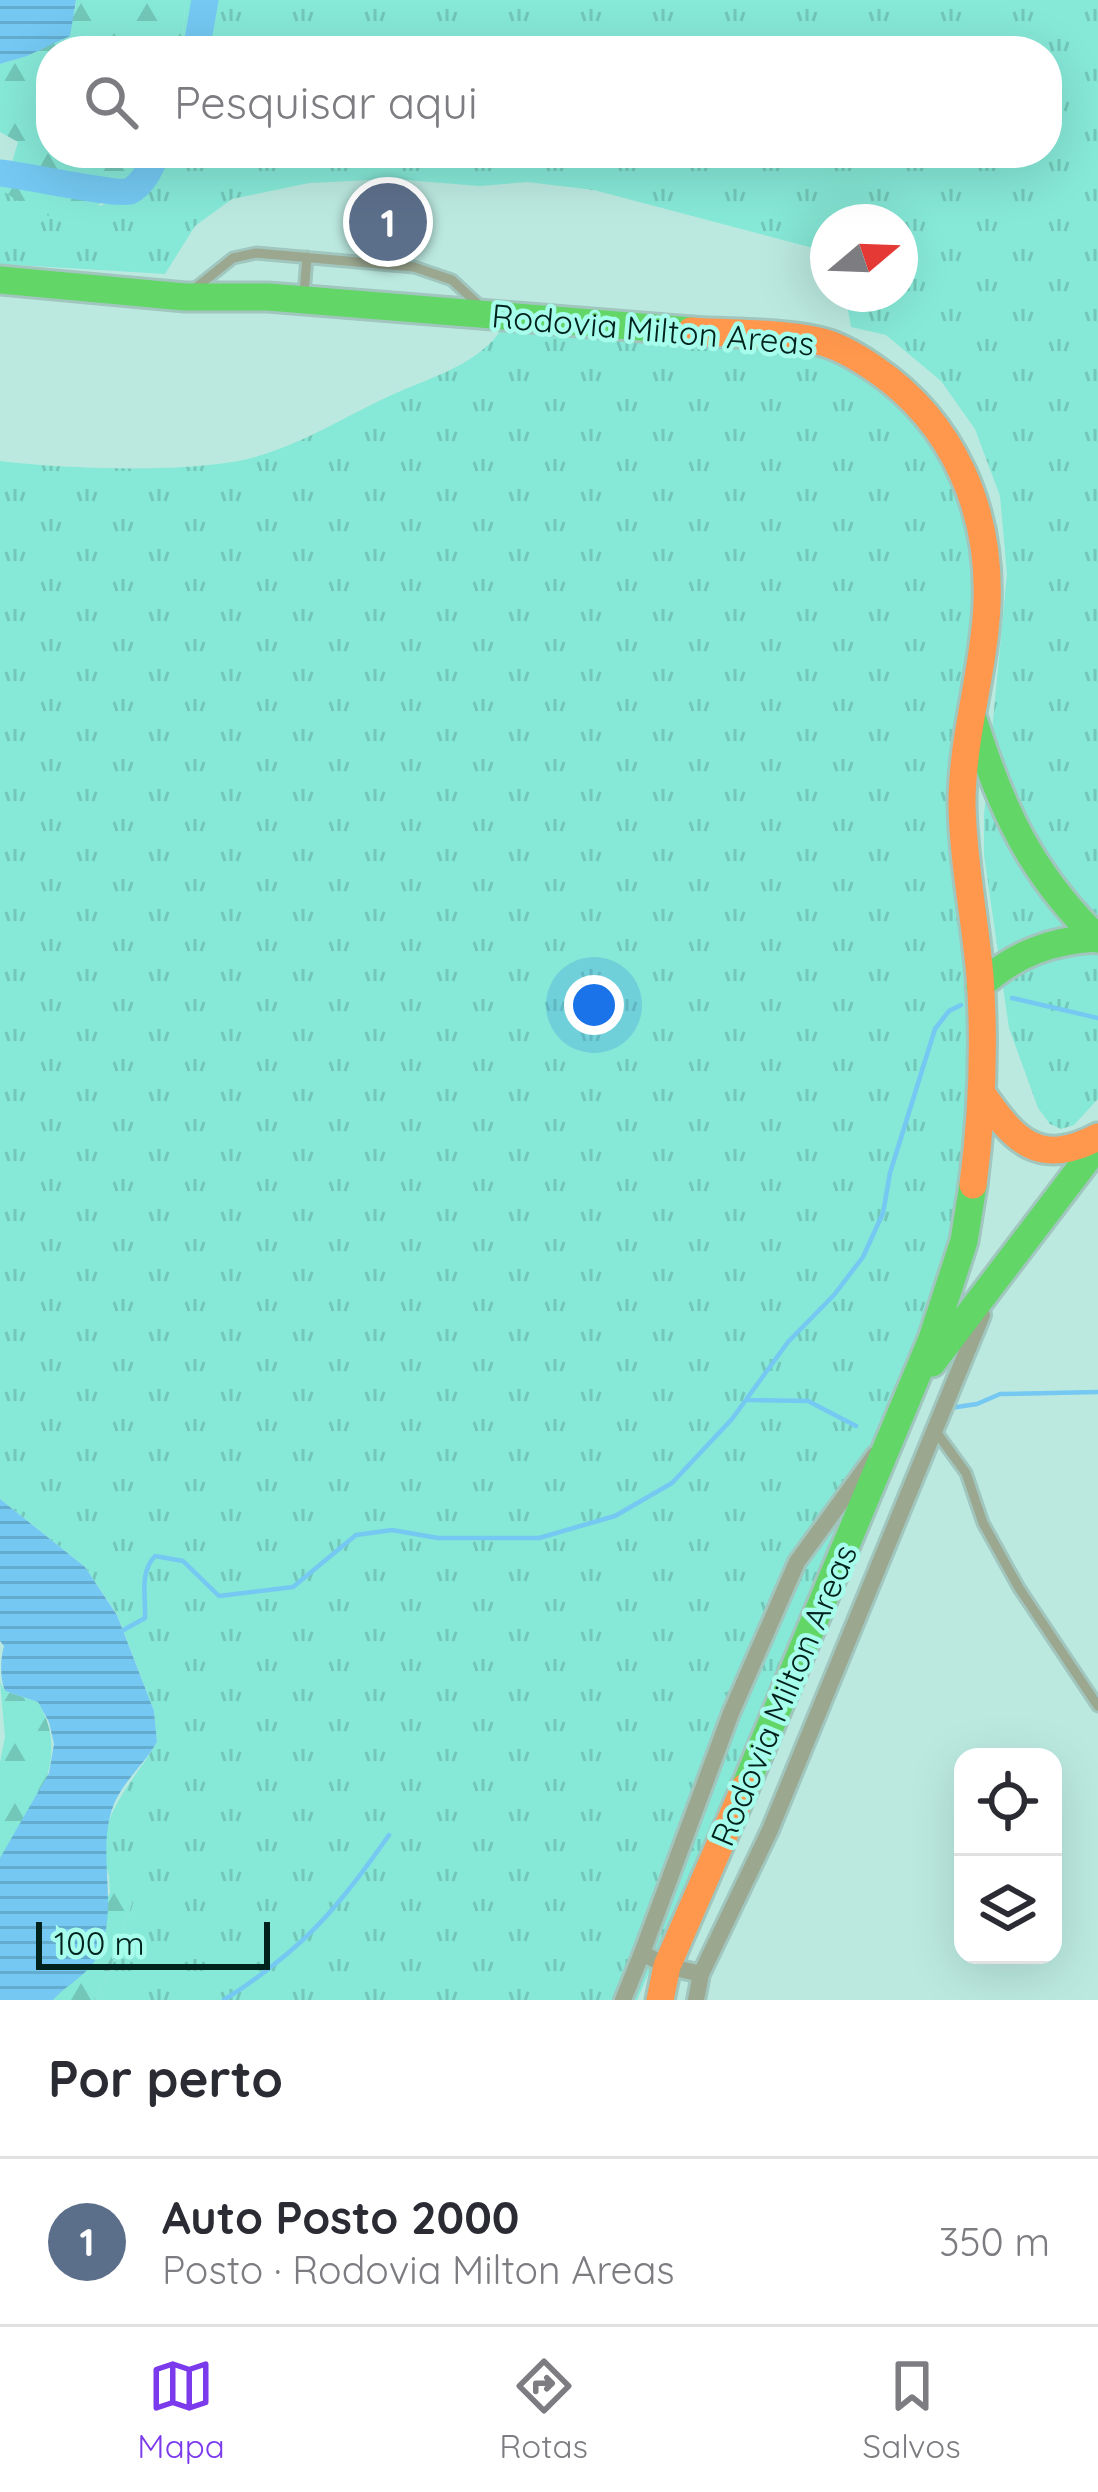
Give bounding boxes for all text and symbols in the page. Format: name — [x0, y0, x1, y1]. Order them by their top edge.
search box — [36, 36, 1062, 168]
icon: search — [78, 69, 144, 135]
text: Pesquisar aqui — [174, 74, 478, 130]
pin: 1 — [349, 177, 427, 267]
north arrow — [810, 204, 918, 312]
street label: Rodovia Milton Areas — [490, 294, 816, 364]
your location — [564, 975, 624, 1035]
street label: Rodovia Milton Areas — [701, 1538, 865, 1852]
map controls — [954, 1748, 1062, 1964]
button: locate — [954, 1748, 1062, 1856]
button: layers — [954, 1856, 1062, 1964]
scale bar — [36, 1916, 270, 1969]
text: 100 m — [54, 1922, 145, 1963]
text: Por perto — [48, 2046, 283, 2110]
text: Auto Posto 2000 — [162, 2189, 519, 2245]
text: 1 — [79, 2217, 95, 2266]
text: 350 m — [939, 2217, 1050, 2266]
text: Posto · Rodovia Milton Areas — [162, 2245, 675, 2294]
tab: Mapa — [137, 2353, 225, 2466]
tab: Rotas — [499, 2353, 588, 2466]
tab: Salvos — [863, 2353, 961, 2466]

